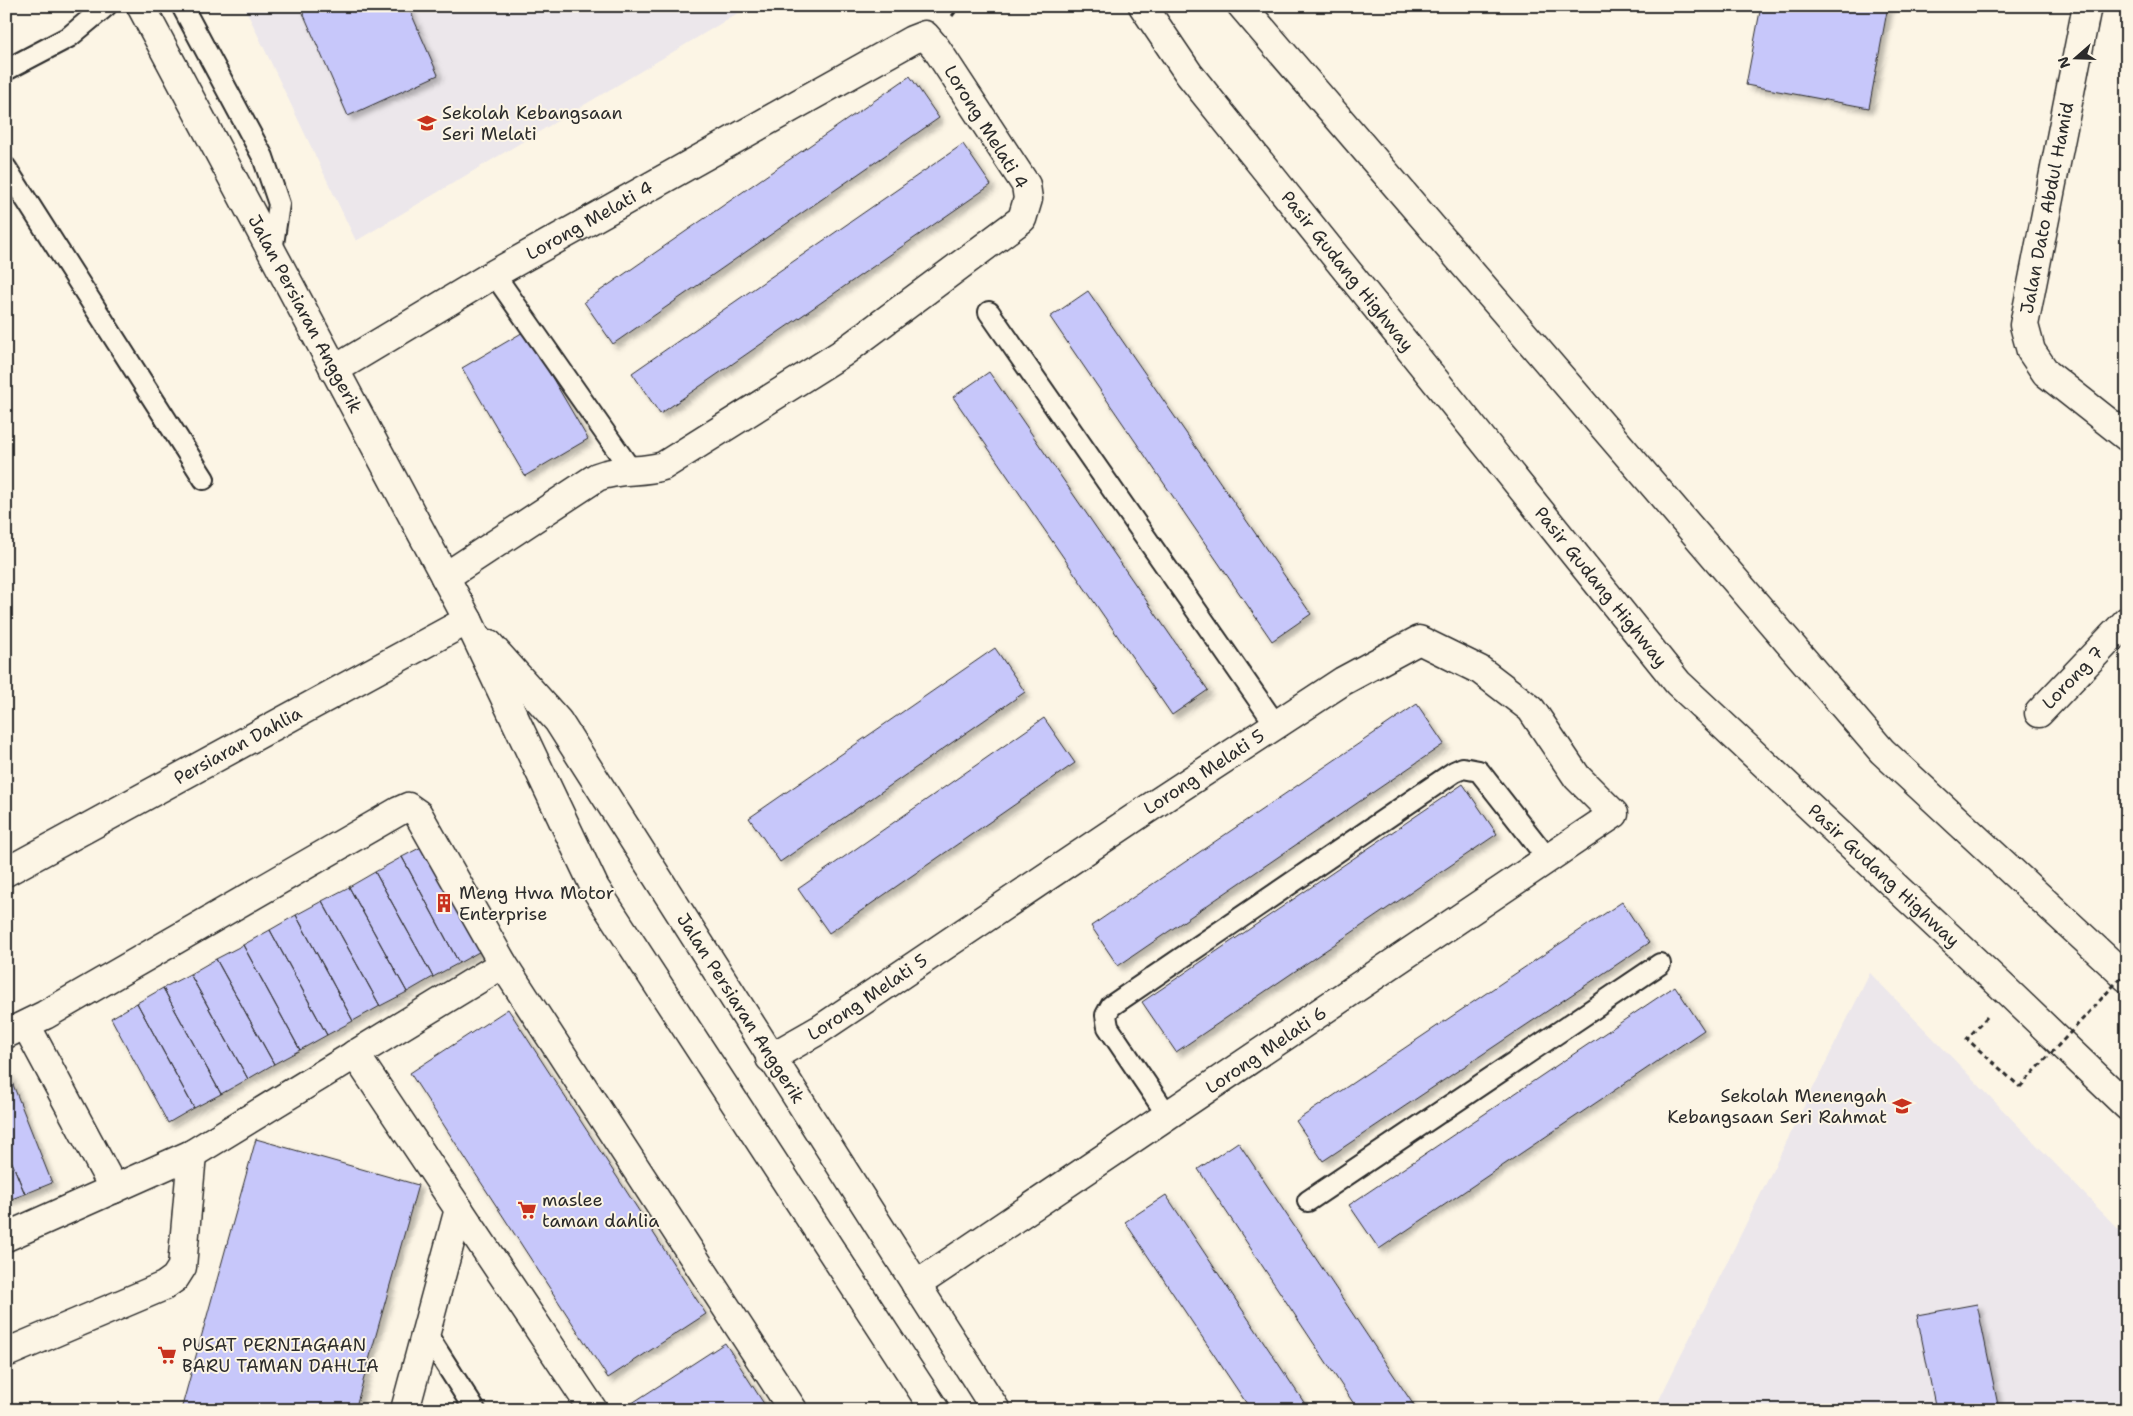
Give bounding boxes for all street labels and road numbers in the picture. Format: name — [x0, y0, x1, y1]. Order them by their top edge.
street label: Lorong Melati 4 — [938, 61, 1034, 193]
street label: Jalan Dato Abdul Hamid — [2015, 100, 2079, 316]
street label: Lorong Melati 4 — [522, 175, 657, 266]
street label: Pasir Gudang Highway — [1276, 186, 1419, 357]
street label: Jalan Persiaran Anggerik — [242, 211, 368, 417]
street label: Pasir Gudang Highway — [1529, 502, 1673, 672]
street label: Lorong 7 — [2037, 641, 2109, 715]
street label: Persiaran Dahlia — [170, 701, 306, 790]
street label: Lorong Melati 5 — [1139, 724, 1269, 820]
street label: Pasir Gudang Highway — [1803, 799, 1965, 953]
street label: Jalan Persiaran Anggerik — [671, 909, 810, 1108]
street label: Lorong Melati 5 — [803, 948, 932, 1046]
street label: Lorong Melati 6 — [1201, 1000, 1331, 1100]

